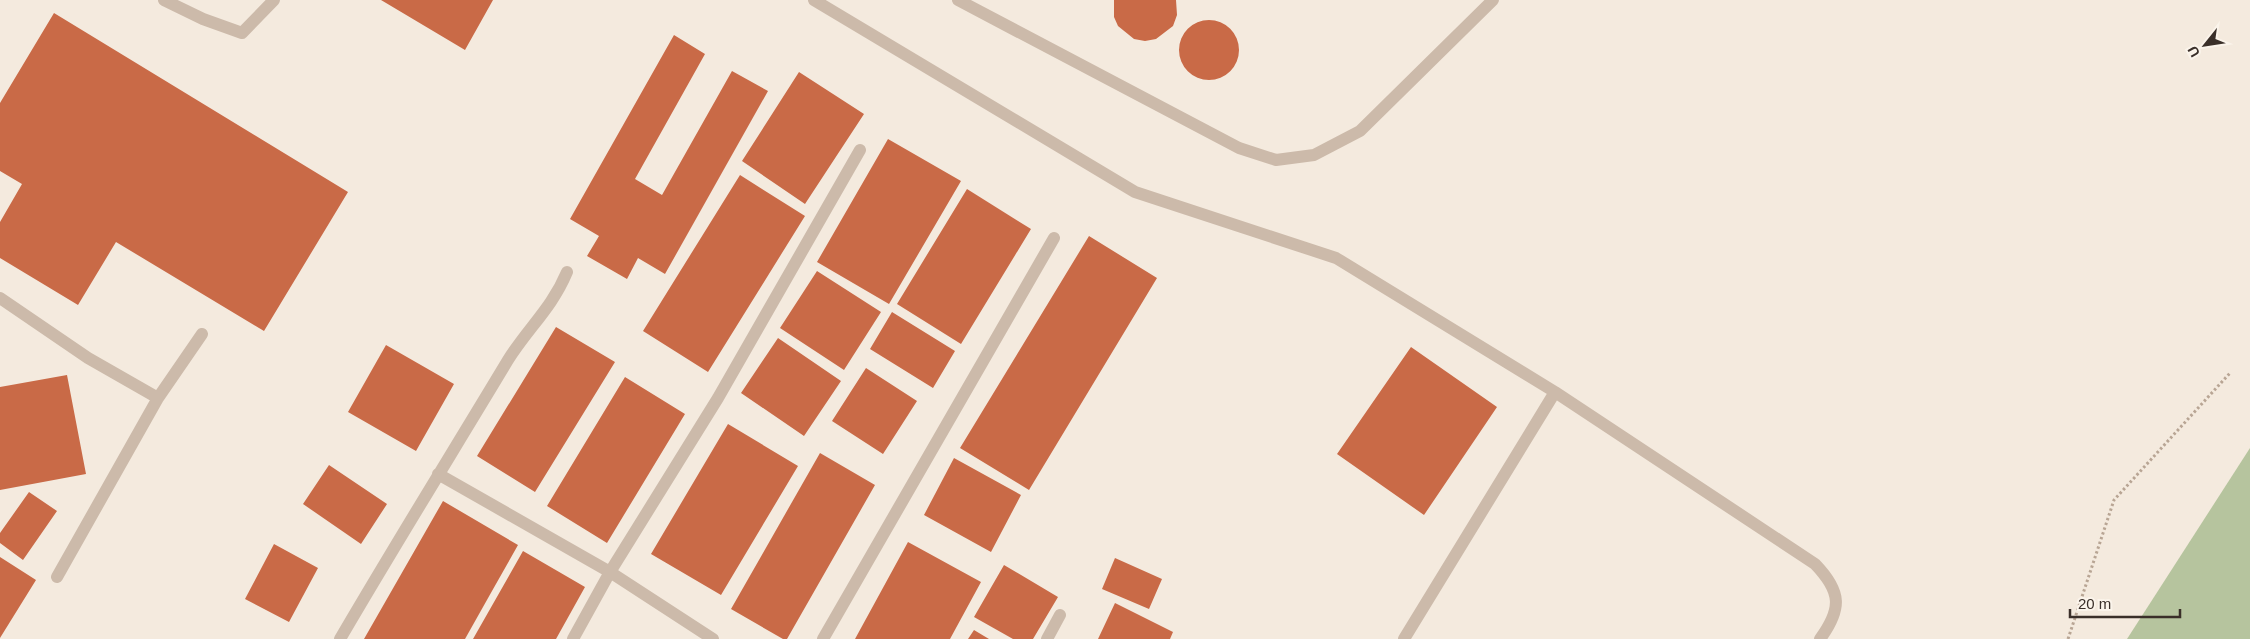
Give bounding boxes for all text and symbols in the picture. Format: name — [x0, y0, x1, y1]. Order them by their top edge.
north arrow — [2180, 20, 2230, 70]
text: U — [2184, 43, 2203, 60]
scale bar — [2070, 586, 2180, 618]
text: 20 m — [2078, 595, 2111, 612]

